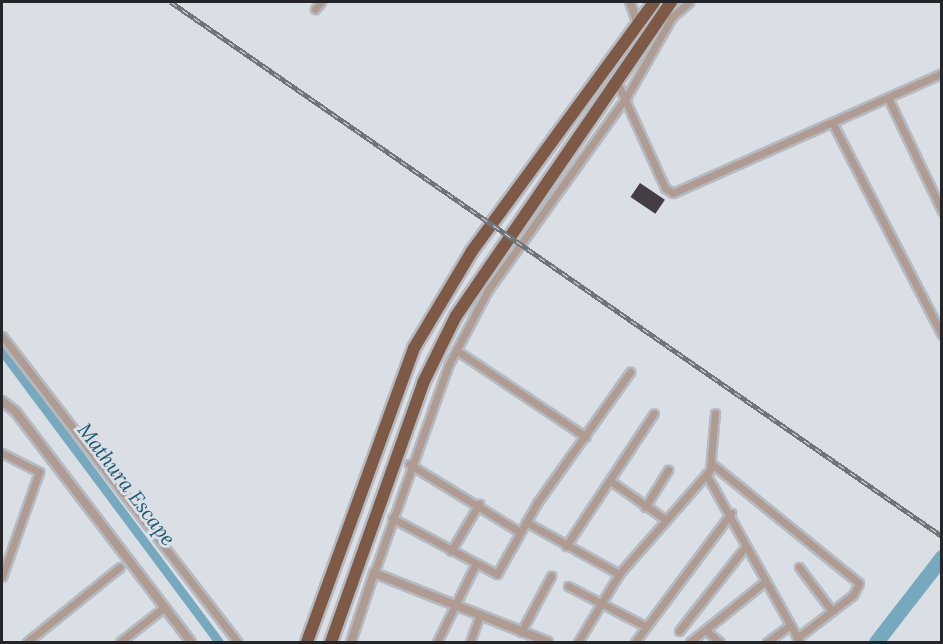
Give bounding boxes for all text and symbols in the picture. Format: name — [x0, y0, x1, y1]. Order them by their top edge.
water label: Mathura Escape — [73, 418, 181, 550]

